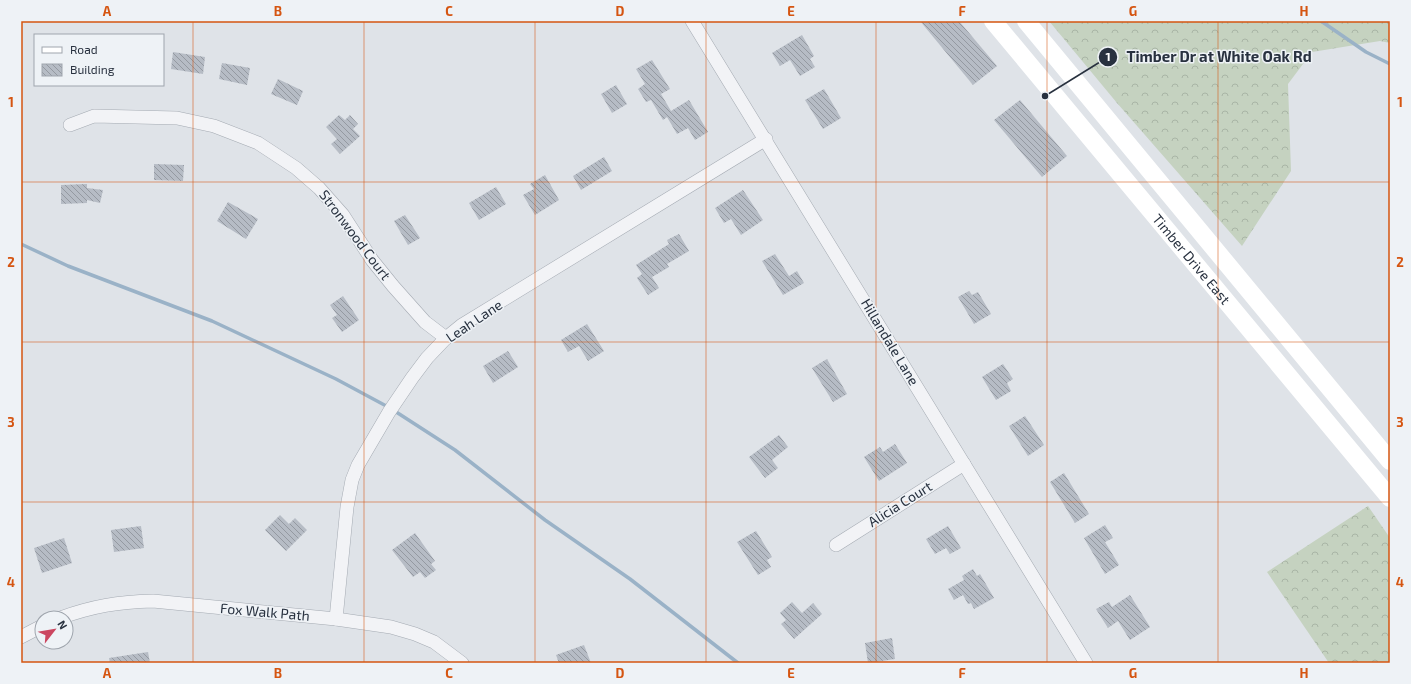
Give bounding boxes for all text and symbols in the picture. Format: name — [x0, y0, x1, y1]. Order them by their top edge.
text: A — [103, 3, 112, 19]
text: B — [274, 3, 282, 19]
text: C — [445, 3, 453, 19]
text: D — [616, 3, 625, 19]
text: E — [787, 3, 795, 19]
text: F — [958, 3, 966, 19]
text: G — [1129, 3, 1137, 19]
text: H — [1300, 3, 1309, 19]
legend — [34, 34, 164, 86]
text: Road — [70, 42, 98, 56]
callout: Timber Dr at White Oak Rd — [1098, 43, 1320, 70]
text: Timber Dr at White Oak Rd — [1126, 47, 1312, 65]
text: 1 — [1105, 49, 1111, 63]
text: Building — [70, 62, 115, 76]
text: 1 — [8, 94, 14, 110]
text: 1 — [1397, 94, 1403, 110]
street label: Stronwood Court — [316, 186, 395, 283]
street label: Timber Drive East — [1149, 210, 1234, 308]
text: 2 — [7, 254, 15, 270]
text: 2 — [1396, 254, 1404, 270]
street label: Hillandale Lane — [858, 295, 923, 388]
street label: Leah Lane — [442, 296, 505, 346]
text: 3 — [7, 414, 15, 430]
text: 3 — [1396, 414, 1404, 430]
street label: Alicia Court — [865, 477, 935, 530]
text: 4 — [7, 574, 15, 590]
text: 4 — [1396, 574, 1404, 590]
street label: Fox Walk Path — [220, 599, 311, 624]
north arrow — [34, 610, 74, 650]
text: N — [55, 618, 71, 631]
text: A — [103, 665, 112, 681]
text: B — [274, 665, 282, 681]
text: C — [445, 665, 453, 681]
text: D — [616, 665, 625, 681]
text: E — [787, 665, 795, 681]
text: F — [958, 665, 966, 681]
text: G — [1129, 665, 1137, 681]
text: H — [1300, 665, 1309, 681]

